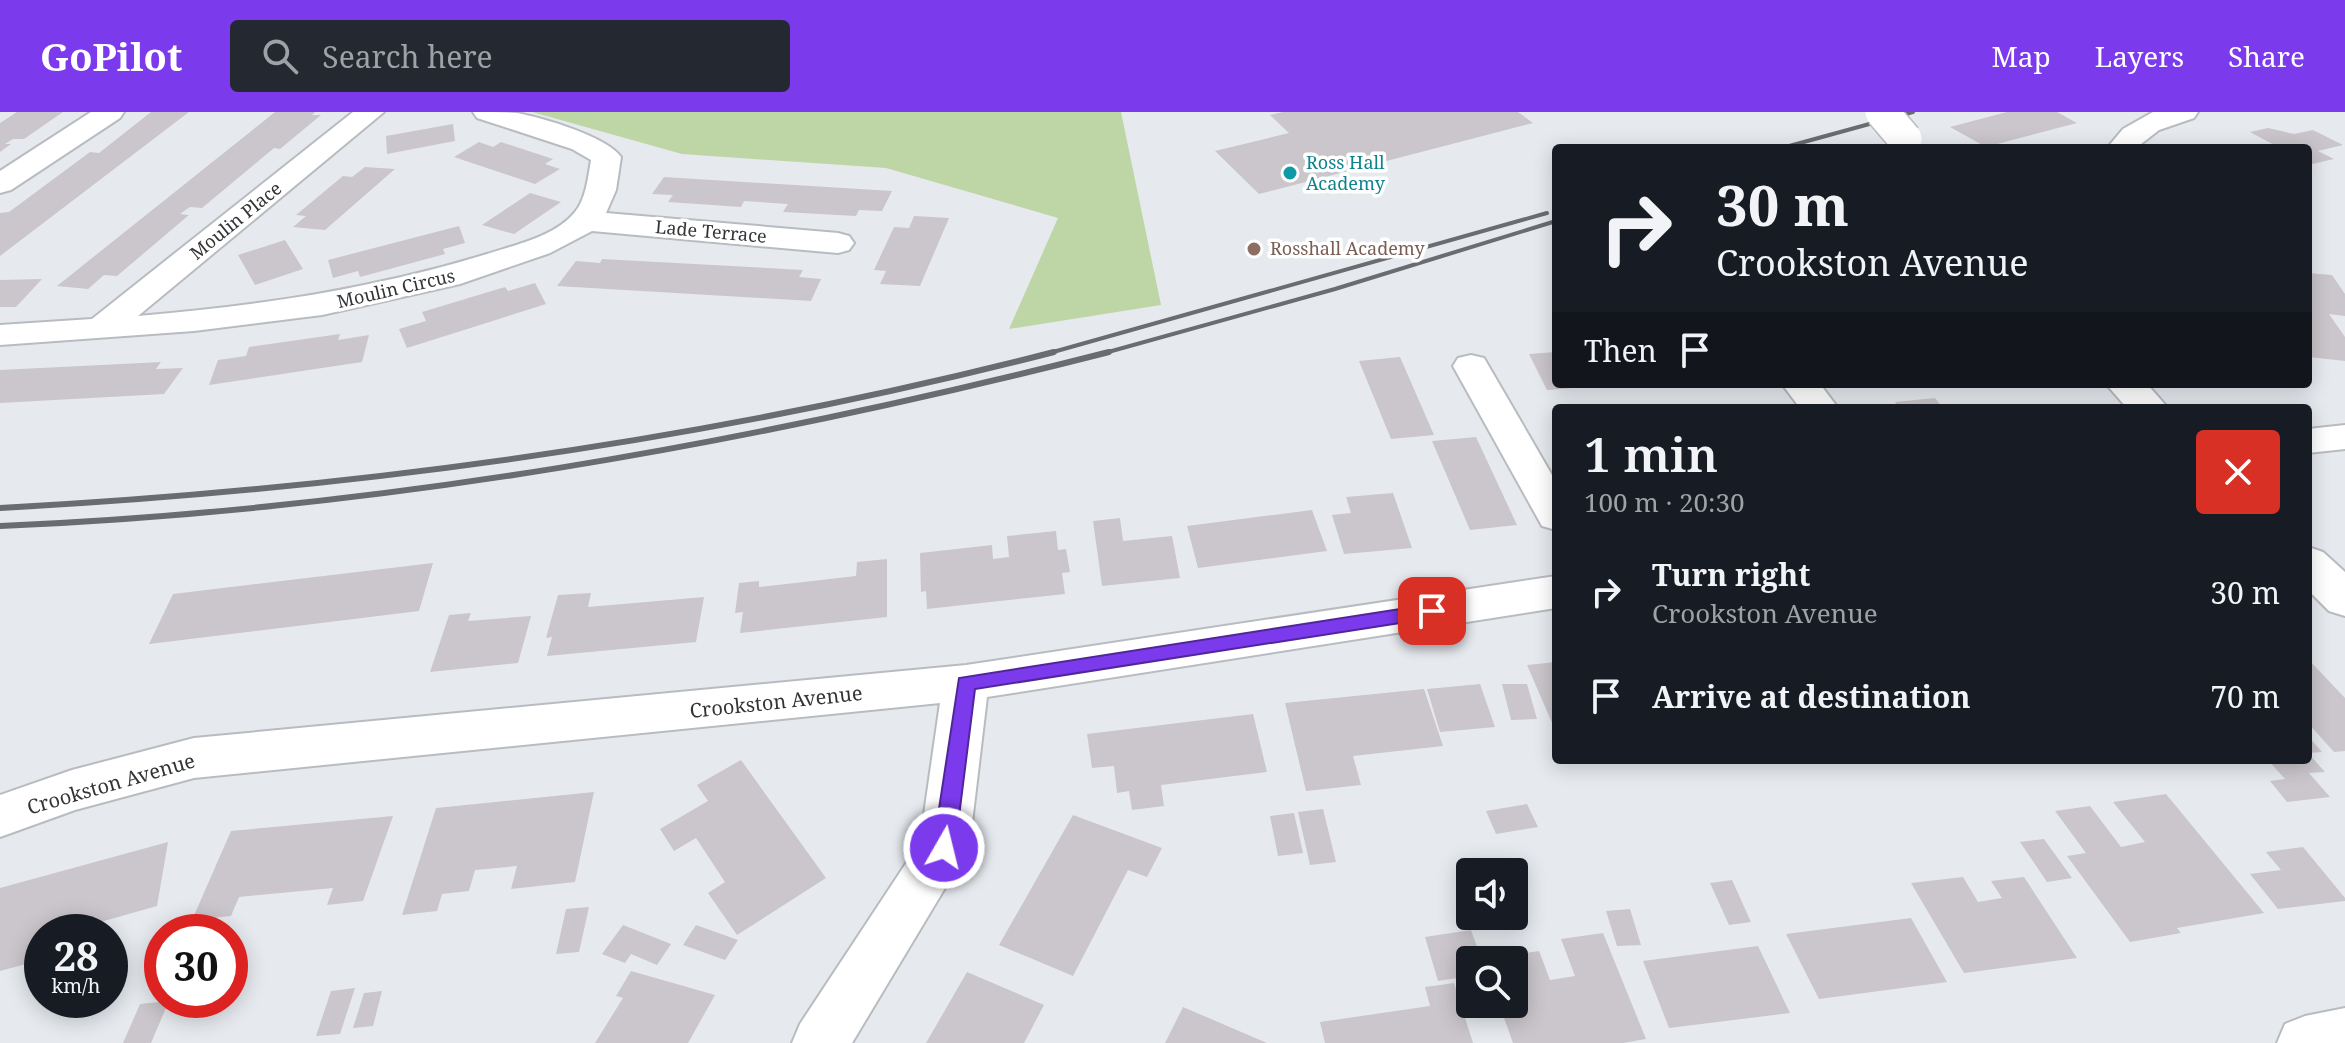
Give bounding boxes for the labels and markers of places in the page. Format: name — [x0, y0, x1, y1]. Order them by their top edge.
place label: Ross Hall Academy — [1306, 150, 1386, 195]
marker: Ross Hall Academy — [1281, 164, 1299, 182]
place label: Rosshall Academy — [1270, 236, 1425, 260]
marker: Rosshall Academy — [1245, 240, 1263, 258]
pin — [1398, 577, 1466, 645]

